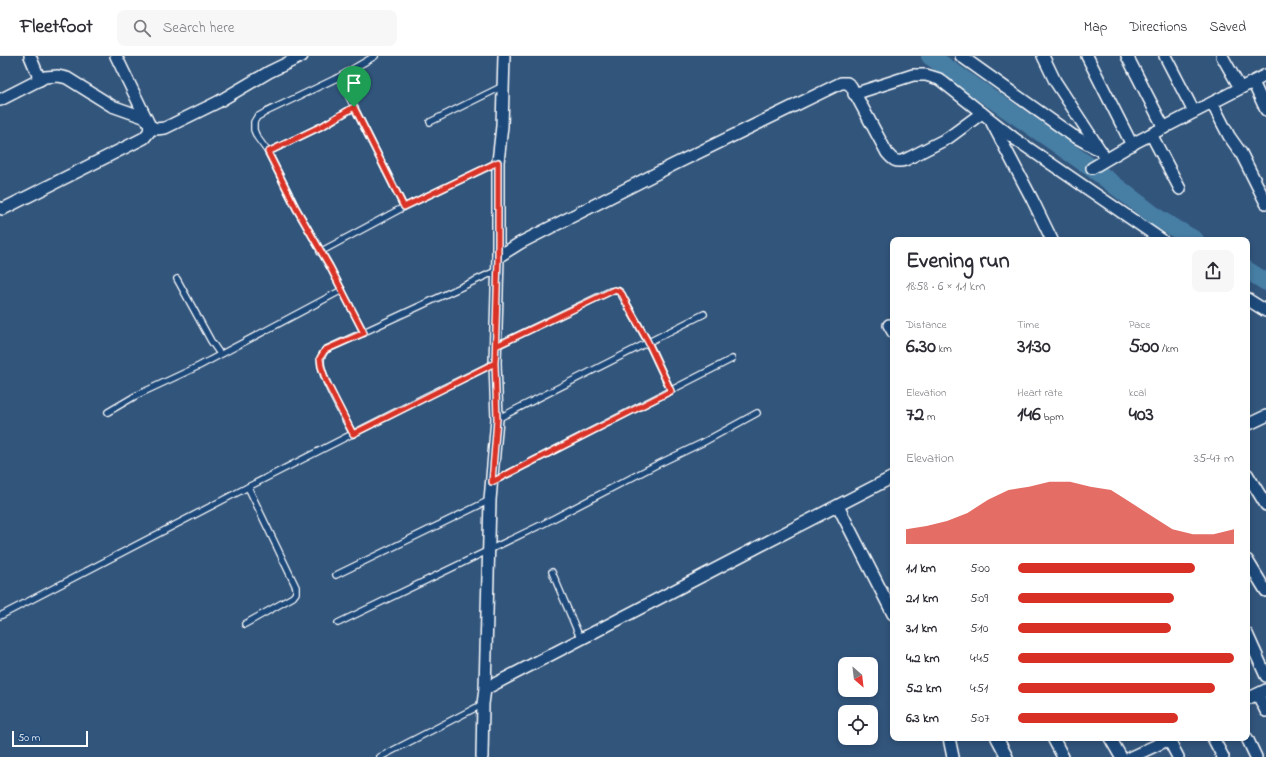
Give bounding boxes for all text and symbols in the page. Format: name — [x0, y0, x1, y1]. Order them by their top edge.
search box — [117, 10, 397, 46]
text: Fleetfoot — [20, 14, 93, 41]
icon: search — [131, 17, 153, 39]
text: Search here — [163, 17, 235, 39]
text: Map — [1084, 17, 1107, 38]
text: Directions — [1129, 17, 1187, 38]
text: Saved — [1209, 17, 1246, 38]
pin — [337, 66, 371, 107]
icon: arrive — [343, 72, 365, 94]
text: Evening run — [906, 246, 1010, 278]
button: share — [1192, 250, 1234, 292]
text: 18:58 · 6 × 1.1 km — [906, 277, 985, 296]
text: Distance — [906, 317, 947, 333]
text: Time — [1017, 317, 1039, 333]
text: Pace — [1129, 317, 1150, 333]
text: 6.30 — [906, 333, 936, 362]
text: 31:30 — [1017, 333, 1051, 362]
text: 5:00 — [1129, 333, 1159, 362]
text: km — [936, 341, 952, 357]
text: /km — [1159, 341, 1179, 357]
text: Elevation — [906, 385, 946, 401]
text: Heart rate — [1017, 385, 1062, 401]
text: kcal — [1129, 385, 1146, 401]
text: 72 — [906, 401, 924, 430]
text: 146 — [1017, 401, 1041, 430]
text: 403 — [1129, 401, 1154, 430]
text: m — [924, 409, 935, 425]
text: bpm — [1041, 409, 1064, 425]
text: Elevation — [906, 449, 954, 468]
text: 35–47 m — [1193, 449, 1234, 468]
text: 1.1 km — [906, 559, 936, 578]
text: 5:00 — [970, 559, 990, 578]
text: 2.1 km — [906, 589, 938, 608]
text: 5:09 — [970, 589, 988, 608]
text: 3.1 km — [906, 619, 937, 638]
text: 5:10 — [970, 619, 988, 638]
text: 4.2 km — [906, 649, 940, 668]
text: 4:45 — [970, 649, 989, 668]
north arrow — [838, 657, 878, 697]
map controls — [838, 657, 878, 745]
text: 5.2 km — [906, 679, 942, 698]
text: 4:51 — [970, 679, 988, 698]
button: locate — [838, 705, 878, 745]
text: 6.3 km — [906, 709, 939, 728]
text: 5:07 — [970, 709, 990, 728]
scale bar — [12, 729, 88, 748]
text: 50 m — [18, 730, 40, 746]

